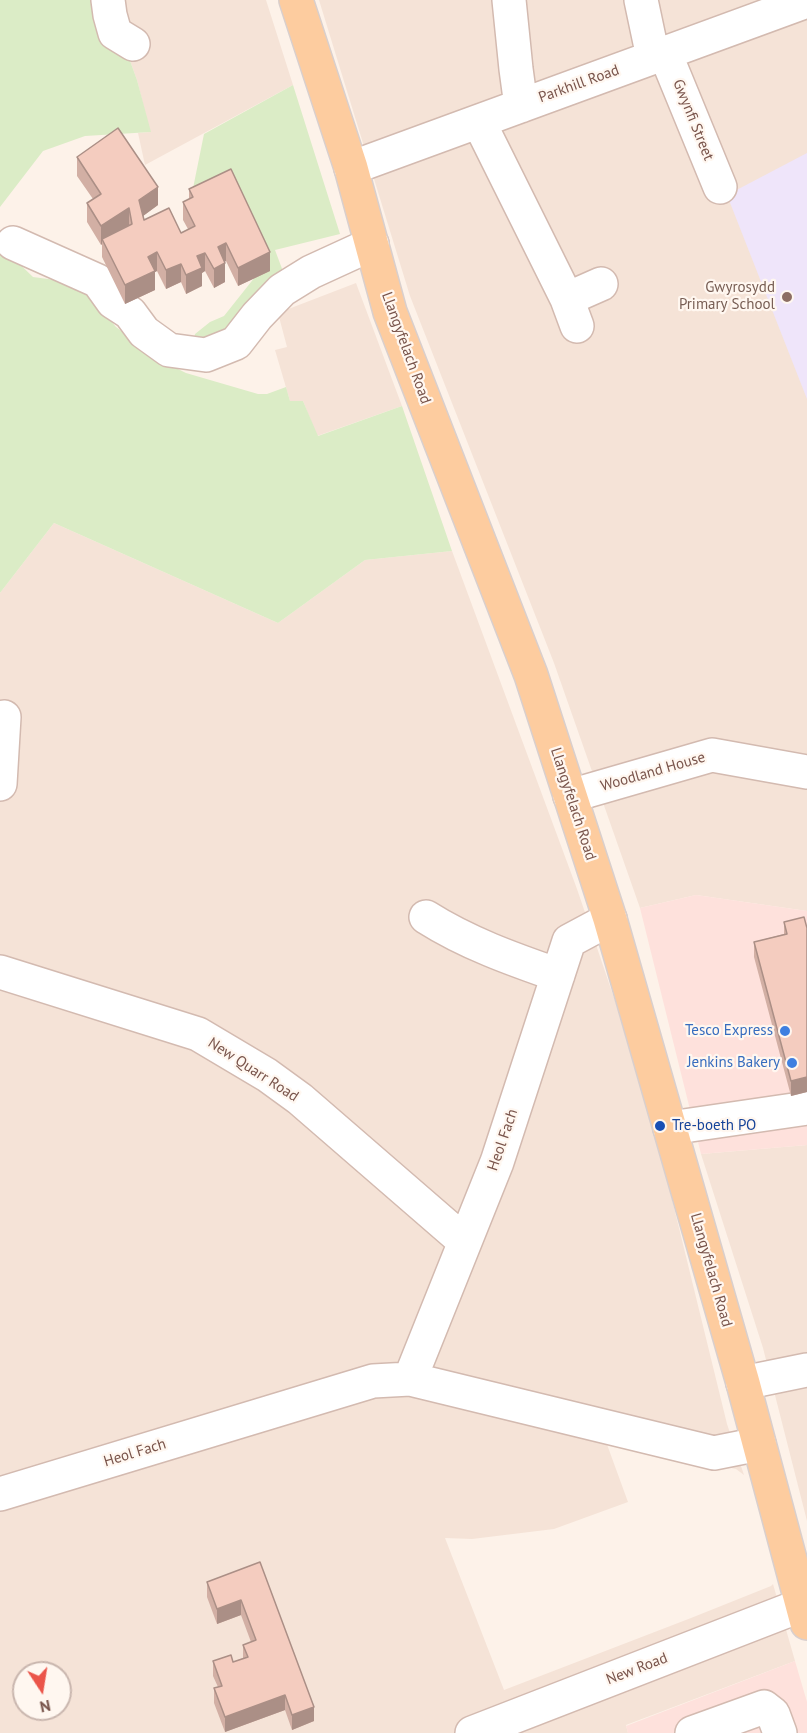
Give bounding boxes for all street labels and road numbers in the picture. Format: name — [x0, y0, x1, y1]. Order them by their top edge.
street label: Parkhill Road — [536, 61, 622, 107]
street label: Gwynfi Street — [669, 77, 717, 163]
street label: Llangyfelach Road — [377, 290, 435, 406]
street label: Llangyfelach Road — [546, 745, 600, 863]
street label: Woodland House — [599, 748, 707, 796]
street label: New Quarr Road — [204, 1034, 302, 1106]
street label: Heol Fach — [484, 1107, 522, 1173]
street label: Llangyfelach Road — [686, 1211, 736, 1329]
street label: Heol Fach — [102, 1435, 168, 1471]
street label: New Road — [604, 1649, 670, 1689]

